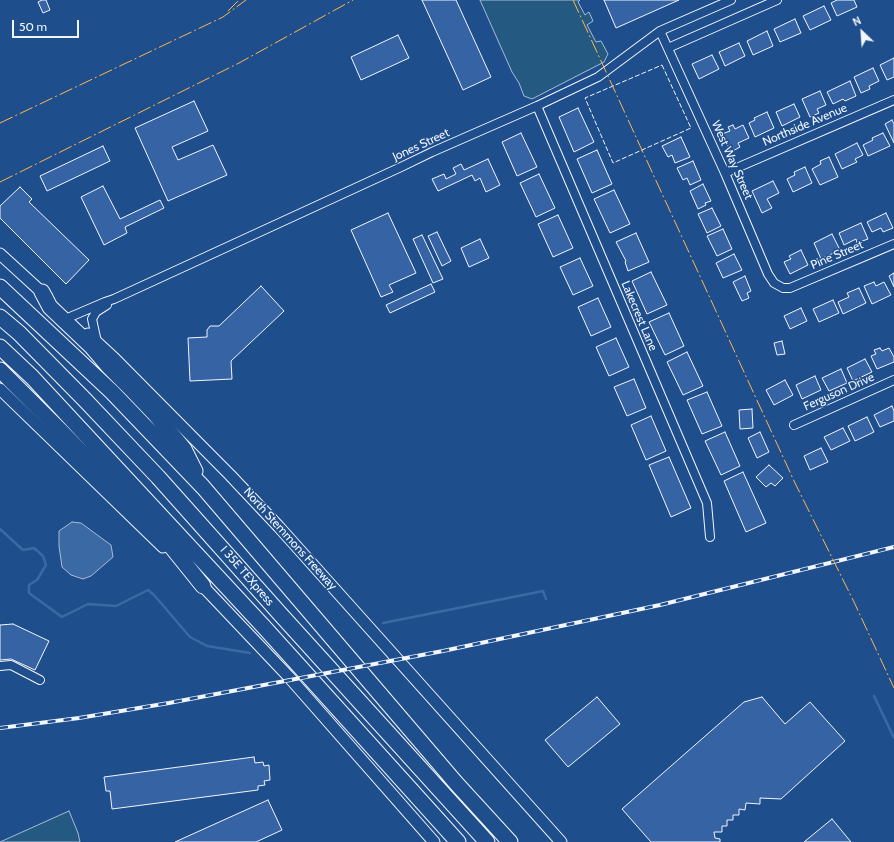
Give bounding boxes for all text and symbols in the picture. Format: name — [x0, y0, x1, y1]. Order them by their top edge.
scale bar — [14, 12, 81, 38]
north arrow — [842, 12, 882, 52]
text: N — [850, 13, 863, 29]
text: 50 m — [19, 19, 47, 34]
street label: Northside Avenue — [761, 101, 849, 149]
street label: West Way Street — [708, 118, 756, 202]
street label: Jones Street — [390, 126, 452, 164]
street label: Pine Street — [809, 237, 865, 273]
street label: Lakecrest Lane — [618, 279, 660, 353]
street label: Ferguson Drive — [801, 370, 877, 414]
street label: North Stemmons Freeway — [240, 485, 340, 593]
street label: I 35E TEXpress — [217, 543, 277, 609]

